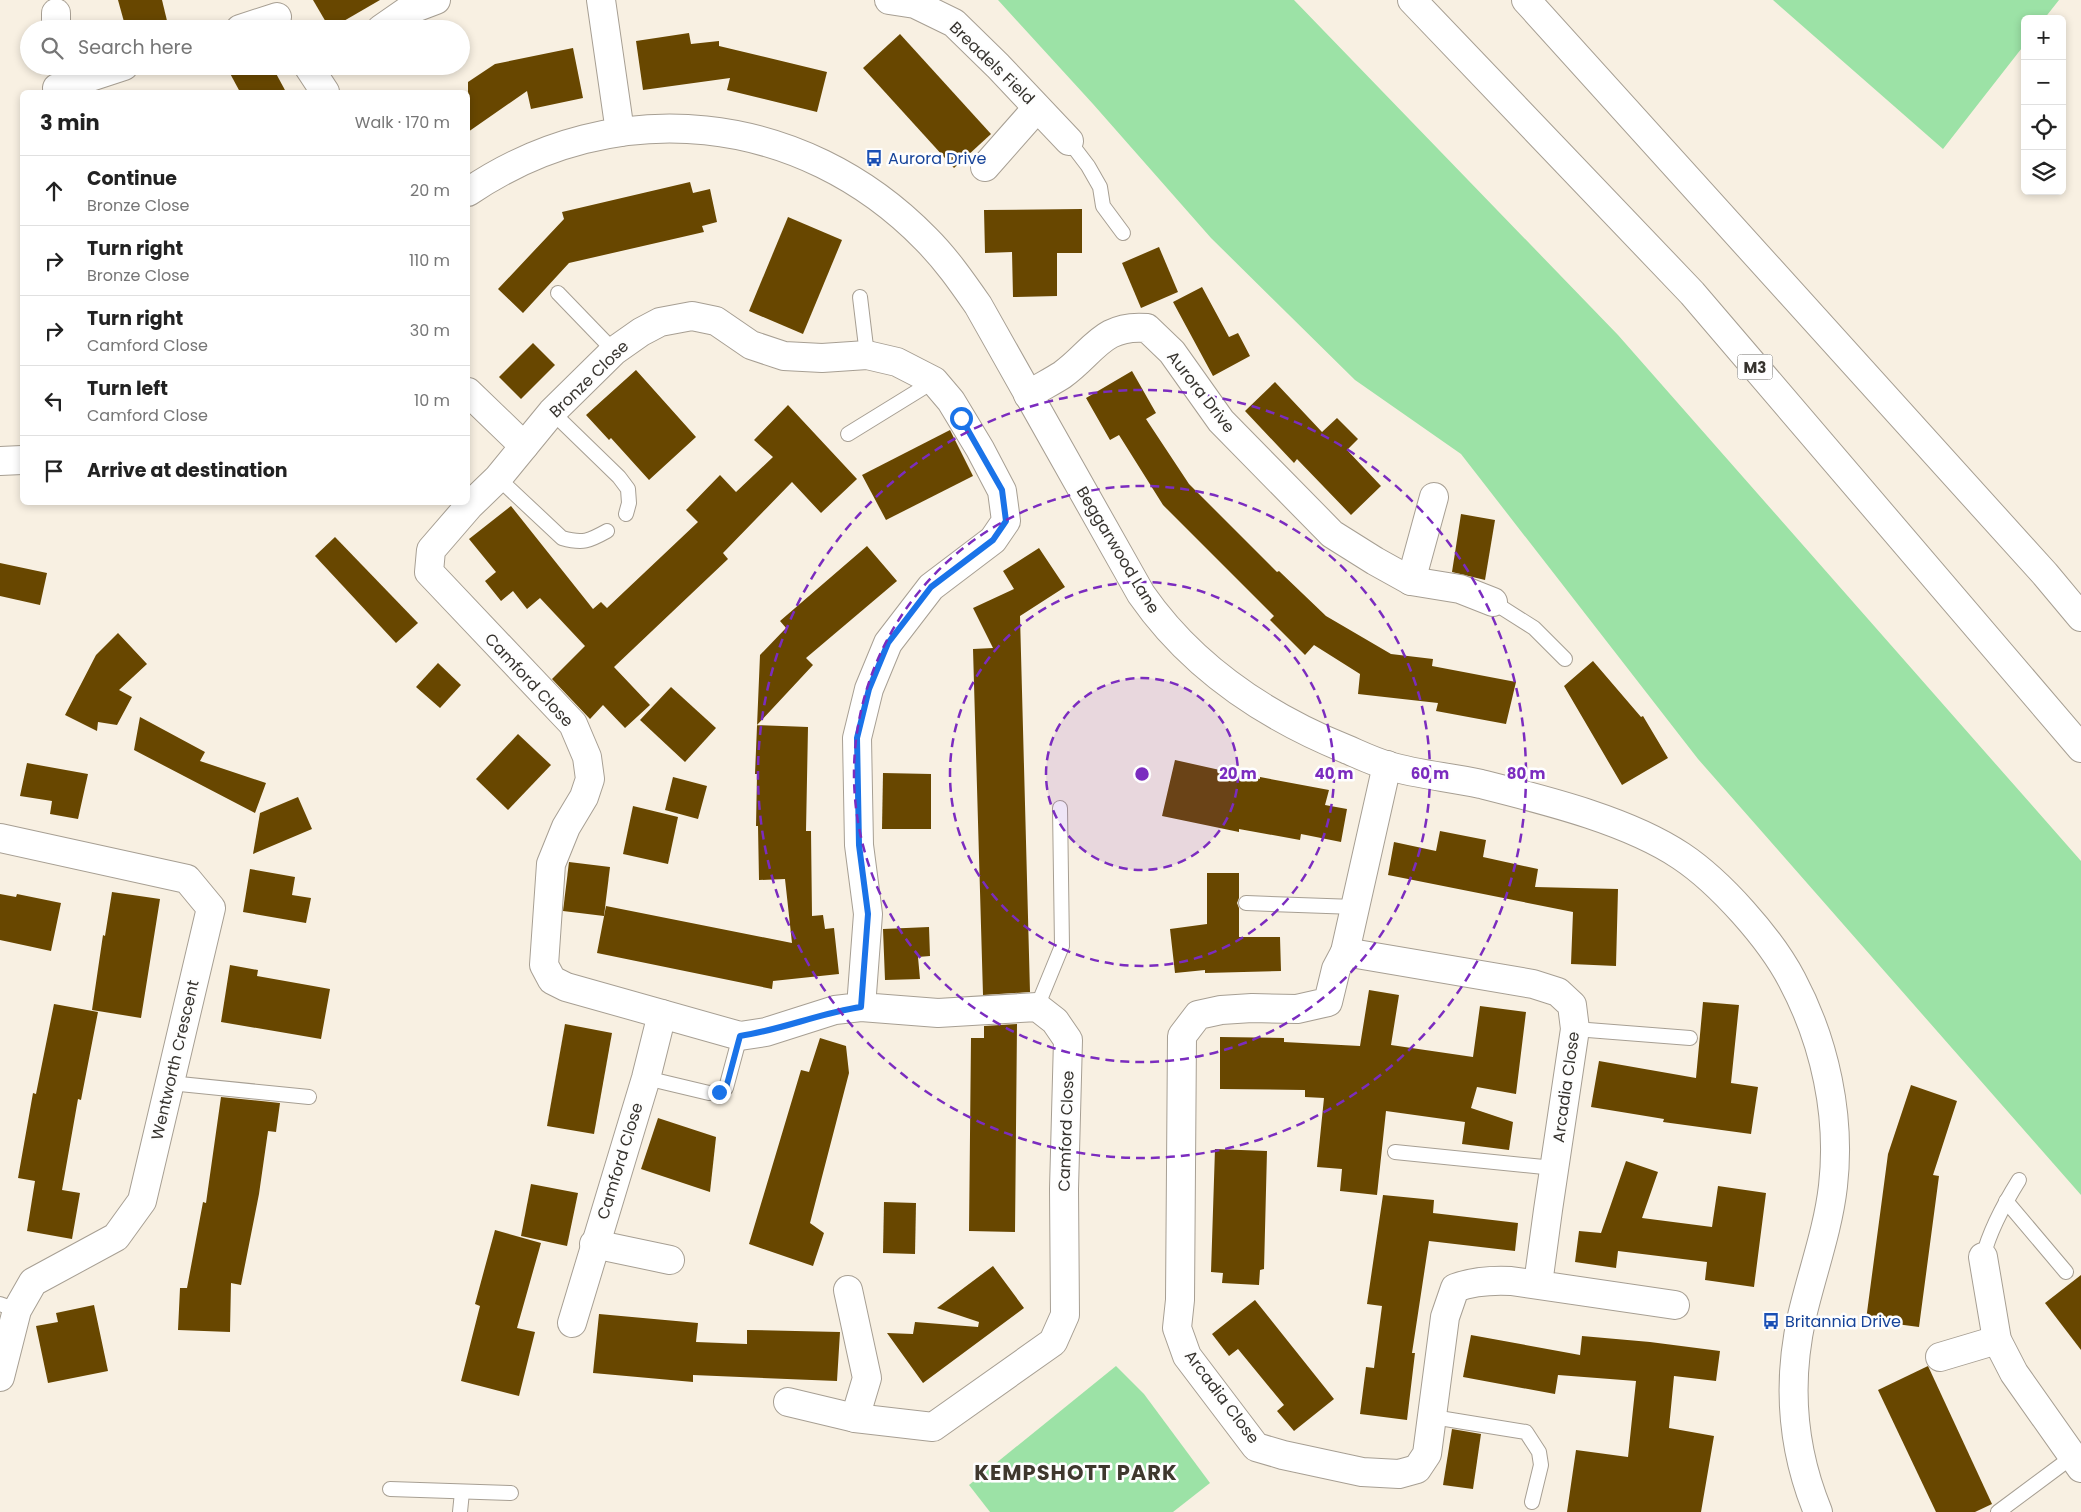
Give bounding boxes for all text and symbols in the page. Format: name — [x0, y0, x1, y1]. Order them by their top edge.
map controls — [2021, 15, 2066, 195]
button: + — [2021, 15, 2066, 60]
street label: Breadels Field — [944, 16, 1040, 110]
search box — [20, 20, 470, 75]
icon: search — [38, 34, 66, 62]
text: Search here — [78, 34, 192, 61]
button: − — [2021, 60, 2066, 105]
button: locate — [2021, 105, 2066, 150]
text: 3 min — [40, 108, 100, 137]
text: Walk · 170 m — [355, 111, 450, 134]
place label: Aurora Drive — [888, 147, 986, 170]
bus stop icon: Aurora Drive — [864, 148, 884, 168]
button: layers — [2021, 150, 2066, 195]
text: Continue — [87, 165, 177, 192]
icon: ahead — [40, 177, 68, 205]
text: 20 m — [410, 179, 450, 202]
text: Bronze Close — [87, 194, 190, 217]
text: Turn right — [87, 235, 183, 262]
icon: right — [40, 247, 68, 275]
text: 110 m — [409, 249, 450, 272]
text: Bronze Close — [87, 264, 190, 287]
text: Turn right — [87, 305, 183, 332]
icon: right — [40, 317, 68, 345]
text: 30 m — [410, 319, 450, 342]
text: Camford Close — [87, 334, 208, 357]
street label: Bronze Close — [544, 335, 634, 423]
street label: Aurora Drive — [1162, 346, 1240, 438]
road number: M3 — [1738, 354, 1772, 380]
text: Turn left — [87, 375, 168, 402]
icon: left — [40, 387, 68, 415]
text: 10 m — [414, 389, 450, 412]
text: Camford Close — [87, 404, 208, 427]
route start — [950, 407, 973, 430]
icon: arrive — [40, 457, 68, 485]
text: Arrive at destination — [87, 457, 288, 484]
street label: Beggarwood Lane — [1071, 482, 1165, 618]
street label: Camford Close — [479, 628, 579, 732]
text: 20 m — [1219, 763, 1257, 784]
text: 40 m — [1314, 763, 1354, 784]
text: 60 m — [1411, 763, 1449, 784]
text: 80 m — [1507, 763, 1545, 784]
centre of rings — [1133, 765, 1151, 783]
street label: Wentworth Crescent — [145, 978, 205, 1142]
street label: Arcadia Close — [1547, 1030, 1585, 1144]
street label: Camford Close — [1052, 1070, 1080, 1192]
route end — [708, 1081, 731, 1104]
street label: Camford Close — [591, 1100, 649, 1222]
place label: Britannia Drive — [1785, 1310, 1901, 1333]
bus stop icon: Britannia Drive — [1761, 1311, 1781, 1331]
street label: Arcadia Close — [1179, 1345, 1265, 1449]
district label: KEMPSHOTT PARK — [974, 1458, 1178, 1487]

